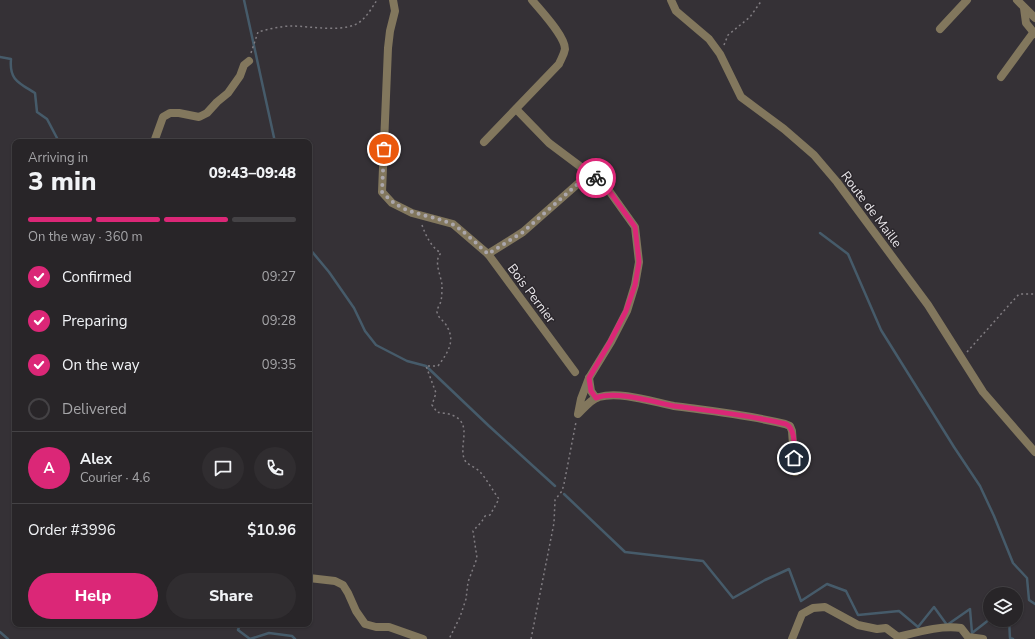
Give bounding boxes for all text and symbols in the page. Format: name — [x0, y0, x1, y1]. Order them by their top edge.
pin — [367, 132, 401, 166]
icon: bag — [373, 138, 395, 160]
text: Arriving in — [28, 149, 88, 167]
courier — [576, 158, 616, 198]
text: 09:43–09:48 — [209, 163, 296, 183]
text: 3 min — [28, 164, 96, 199]
icon: bike — [585, 167, 607, 189]
street label: Route de Maille — [837, 168, 906, 252]
text: On the way · 360 m — [28, 228, 143, 246]
street label: Bois Pernier — [503, 260, 560, 327]
icon: check — [28, 266, 50, 288]
text: Confirmed — [62, 267, 132, 287]
text: 09:27 — [262, 268, 296, 286]
icon: check — [28, 310, 50, 332]
text: Preparing — [62, 311, 127, 331]
text: 09:28 — [262, 312, 296, 330]
icon: check — [28, 354, 50, 376]
text: On the way — [62, 355, 140, 375]
text: 09:35 — [262, 356, 296, 374]
text: Delivered — [62, 399, 127, 419]
pin — [777, 441, 811, 475]
button: chat — [202, 447, 244, 489]
button: phone — [254, 447, 296, 489]
icon: home — [783, 447, 805, 469]
text: Alex — [80, 449, 112, 469]
text: A — [43, 458, 55, 478]
text: Courier · 4.6 — [80, 469, 150, 487]
text: Order #3996 — [28, 520, 116, 540]
text: $10.96 — [247, 520, 296, 540]
button: Help — [28, 573, 158, 619]
button: Share — [166, 573, 296, 619]
map controls — [983, 587, 1023, 627]
button: layers — [983, 587, 1023, 627]

